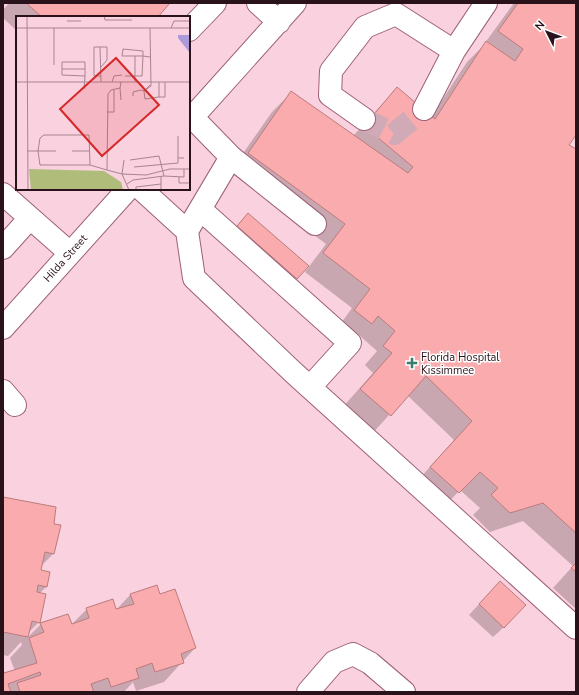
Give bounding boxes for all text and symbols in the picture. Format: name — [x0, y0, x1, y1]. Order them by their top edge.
north arrow — [527, 12, 567, 52]
inset map — [16, 16, 190, 190]
text: N — [532, 18, 548, 34]
street label: Hilda Street — [40, 231, 91, 285]
place label: Florida Hospital Kissimmee — [421, 350, 500, 378]
marker: Florida Hospital Kissimmee — [406, 357, 418, 369]

